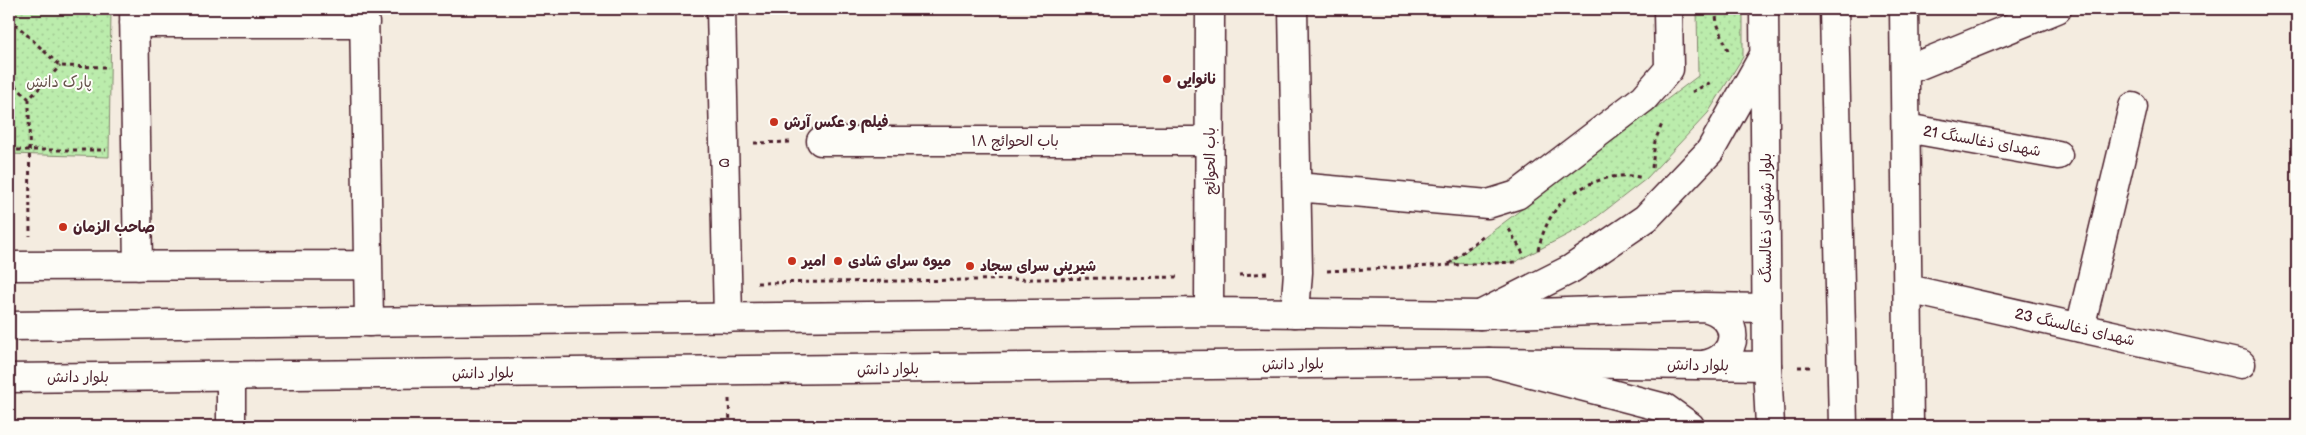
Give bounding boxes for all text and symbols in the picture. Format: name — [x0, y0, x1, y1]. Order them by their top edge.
place label: نانوایی — [1177, 70, 1217, 89]
park label: پارک دانش — [26, 73, 92, 92]
marker: نانوایی — [1161, 73, 1173, 85]
place label: فیلم و عکس آرش — [784, 113, 889, 133]
marker: فیلم و عکس آرش — [768, 116, 780, 128]
street label: شهدای ذغالسنگ 21 — [1922, 122, 2042, 161]
street label: باب الحوائج — [1201, 127, 1220, 195]
street label: باب الحوائج ۱۸ — [971, 132, 1059, 151]
street label: بلوار شهدای ذغالسنگ — [1757, 153, 1776, 283]
street label: ۵ — [715, 158, 734, 168]
place label: صاحب الزمان — [73, 218, 155, 237]
marker: صاحب الزمان — [57, 221, 69, 233]
place label: امیر — [800, 252, 826, 271]
place label: میوه سرای شادی — [848, 252, 951, 271]
marker: امیر — [786, 255, 798, 267]
marker: میوه سرای شادی — [832, 255, 844, 267]
place label: شیرینی سرای سجاد — [980, 257, 1096, 276]
marker: شیرینی سرای سجاد — [964, 260, 976, 272]
street label: شهدای ذغالسنگ 23 — [2013, 304, 2137, 351]
street label: بلوار دانش — [1262, 354, 1324, 375]
street label: بلوار دانش — [1667, 355, 1729, 376]
street label: بلوار دانش — [857, 359, 919, 380]
street label: بلوار دانش — [452, 363, 514, 384]
street label: بلوار دانش — [47, 368, 109, 387]

